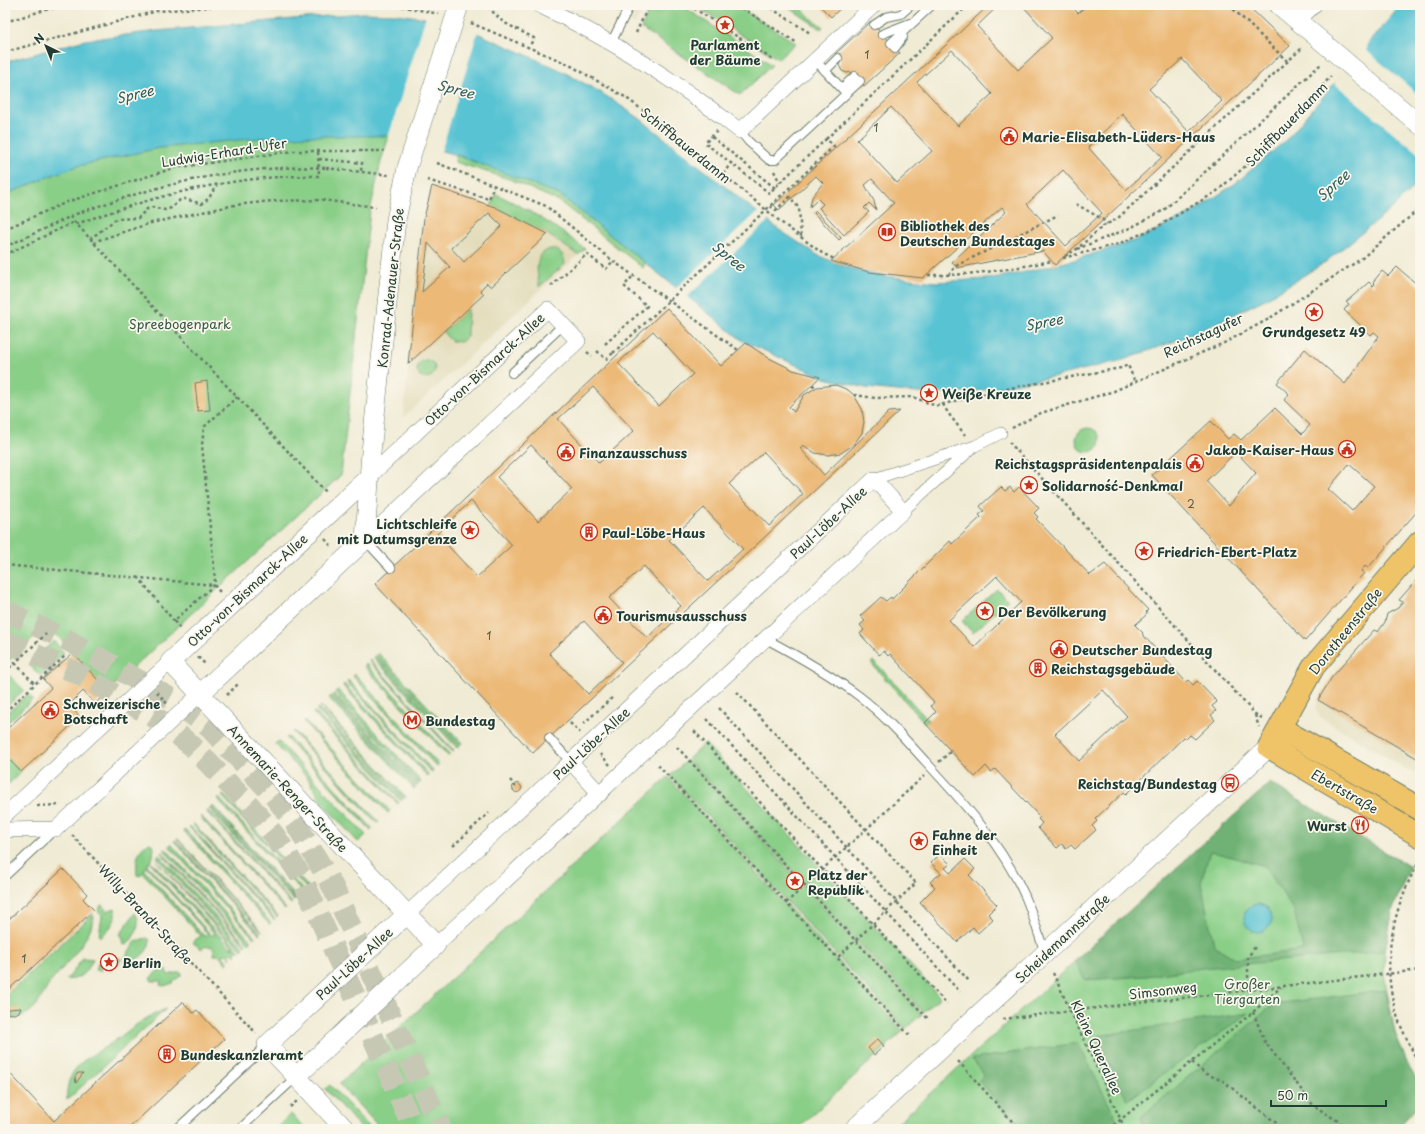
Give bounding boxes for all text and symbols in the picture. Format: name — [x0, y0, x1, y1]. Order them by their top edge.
place icon: Parlament der Bäume — [715, 15, 735, 35]
north arrow — [26, 26, 66, 66]
text: N — [30, 29, 48, 48]
place label: Parlament der Bäume — [689, 35, 761, 69]
house number: 1 — [865, 46, 870, 63]
water label: Spree — [435, 74, 478, 104]
street label: Schiffbauerdamm — [1241, 77, 1331, 171]
water label: Spree — [114, 79, 157, 109]
street label: Schiffbauerdamm — [637, 103, 735, 187]
house number: 1 — [874, 119, 879, 136]
public building icon: Marie-Elisabeth-Lüders-Haus — [999, 126, 1019, 146]
place label: Marie-Elisabeth-Lüders-Haus — [1022, 127, 1215, 146]
street label: Ludwig-Erhard-Ufer — [160, 133, 289, 171]
water label: Spree — [1312, 164, 1355, 205]
street label: Konrad-Adenauer-Straße — [372, 207, 408, 369]
place label: Bibliothek des Deutschen Bundestages — [900, 216, 1055, 250]
library icon: Bibliothek des Deutschen Bundestages — [877, 222, 897, 242]
water label: Spree — [708, 236, 751, 277]
place icon: Grundgesetz 49 — [1304, 302, 1324, 322]
street label: Otto-von-Bismarck-Allee — [420, 308, 548, 430]
water label: Spree — [1023, 308, 1066, 336]
street label: Reichstagufer — [1160, 308, 1247, 362]
park label: Spreebogenpark — [129, 314, 231, 333]
place label: Grundgesetz 49 — [1262, 322, 1366, 341]
place icon: Weiße Kreuze — [919, 383, 939, 403]
place label: Weiße Kreuze — [942, 384, 1031, 403]
public building icon: Jakob-Kaiser-Haus — [1337, 439, 1357, 459]
place label: Jakob-Kaiser-Haus — [1206, 440, 1334, 459]
public building icon: Finanzausschuss — [556, 442, 576, 462]
place label: Finanzausschuss — [579, 443, 687, 462]
public building icon: Reichstagspräsidentenpalais — [1185, 453, 1205, 473]
place label: Reichstagspräsidentenpalais — [995, 454, 1182, 473]
place icon: Solidarność-Denkmal — [1019, 475, 1039, 495]
place label: Solidarność-Denkmal — [1042, 476, 1183, 495]
street label: Paul-Löbe-Allee — [785, 481, 871, 563]
house number: 2 — [1187, 495, 1195, 512]
place label: Lichtschleife mit Datumsgrenze — [337, 514, 457, 548]
place icon: Lichtschleife mit Datumsgrenze — [460, 520, 480, 540]
building icon: Paul-Löbe-Haus — [579, 522, 599, 542]
place label: Paul-Löbe-Haus — [602, 523, 705, 542]
street label: Otto-von-Bismarck-Allee — [183, 529, 311, 651]
place icon: Friedrich-Ebert-Platz — [1134, 541, 1154, 561]
place label: Friedrich-Ebert-Platz — [1157, 542, 1297, 561]
street label: Dorotheenstraße — [1304, 583, 1386, 679]
place icon: Der Bevölkerung — [975, 601, 995, 621]
place label: Der Bevölkerung — [998, 602, 1107, 621]
public building icon: Tourismusausschuss — [593, 605, 613, 625]
place label: Tourismusausschuss — [616, 606, 747, 625]
house number: 1 — [487, 627, 492, 644]
public building icon: Deutscher Bundestag — [1049, 639, 1069, 659]
place label: Deutscher Bundestag — [1072, 640, 1212, 659]
building icon: Reichstagsgebäude — [1028, 658, 1048, 678]
place label: Reichstagsgebäude — [1051, 659, 1175, 678]
place label: Schweizerische Botschaft — [63, 694, 160, 728]
public building icon: Schweizerische Botschaft — [40, 700, 60, 720]
street label: Paul-Löbe-Allee — [548, 702, 634, 784]
metro station icon: Bundestag — [402, 710, 422, 730]
place label: Bundestag — [425, 711, 496, 730]
street label: Annemarie-Renger-Straße — [224, 720, 352, 856]
street label: Ebertstraße — [1308, 764, 1382, 818]
bus stop icon: Reichstag/Bundestag — [1220, 773, 1240, 793]
place label: Reichstag/Bundestag — [1078, 774, 1217, 793]
restaurant icon: Wurst — [1350, 815, 1370, 835]
place label: Wurst — [1307, 816, 1347, 835]
place label: Fahne der Einheit — [932, 825, 997, 859]
place icon: Fahne der Einheit — [909, 831, 929, 851]
street label: Willy-Brandt-Straße — [95, 860, 197, 968]
place label: Platz der Republik — [808, 865, 868, 899]
place icon: Platz der Republik — [785, 871, 805, 891]
street label: Scheidemannstraße — [1010, 889, 1114, 987]
street label: Paul-Löbe-Allee — [311, 922, 397, 1004]
house number: 1 — [22, 950, 27, 967]
place icon: Berlin — [99, 952, 119, 972]
place label: Berlin — [122, 953, 161, 972]
park label: Großer Tiergarten — [1214, 974, 1280, 1008]
street label: Simsonweg — [1128, 976, 1198, 1004]
street label: Kleine Querallee — [1067, 997, 1127, 1097]
building icon: Bundeskanzleramt — [157, 1044, 177, 1064]
place label: Bundeskanzleramt — [180, 1045, 303, 1064]
scale bar — [1271, 1082, 1386, 1108]
text: 50 m — [1277, 1086, 1308, 1104]

